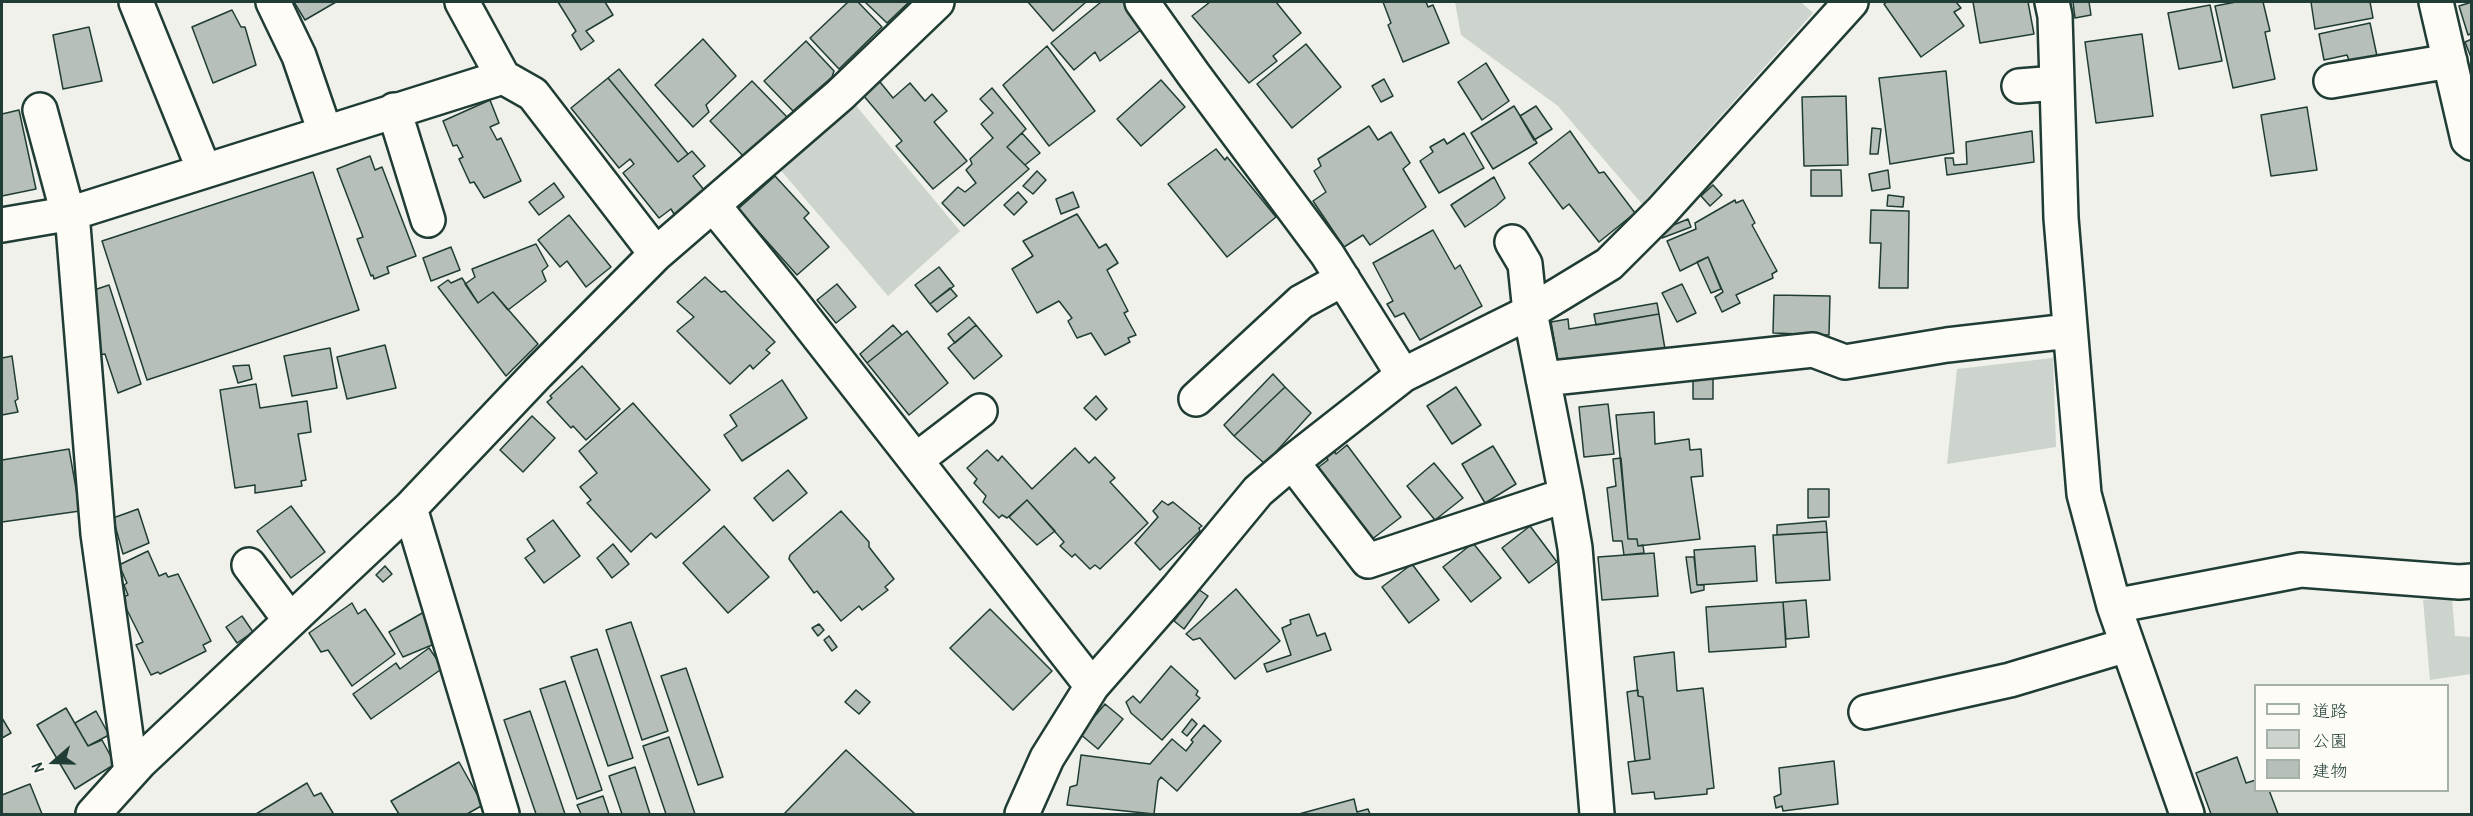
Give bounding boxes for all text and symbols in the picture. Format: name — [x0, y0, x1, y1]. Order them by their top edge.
legend — [2254, 684, 2449, 792]
text: 道路 — [2312, 698, 2348, 723]
text: 公園 — [2312, 728, 2348, 753]
north arrow — [24, 732, 84, 792]
text: 建物 — [2312, 758, 2348, 783]
text: N — [25, 760, 49, 776]

